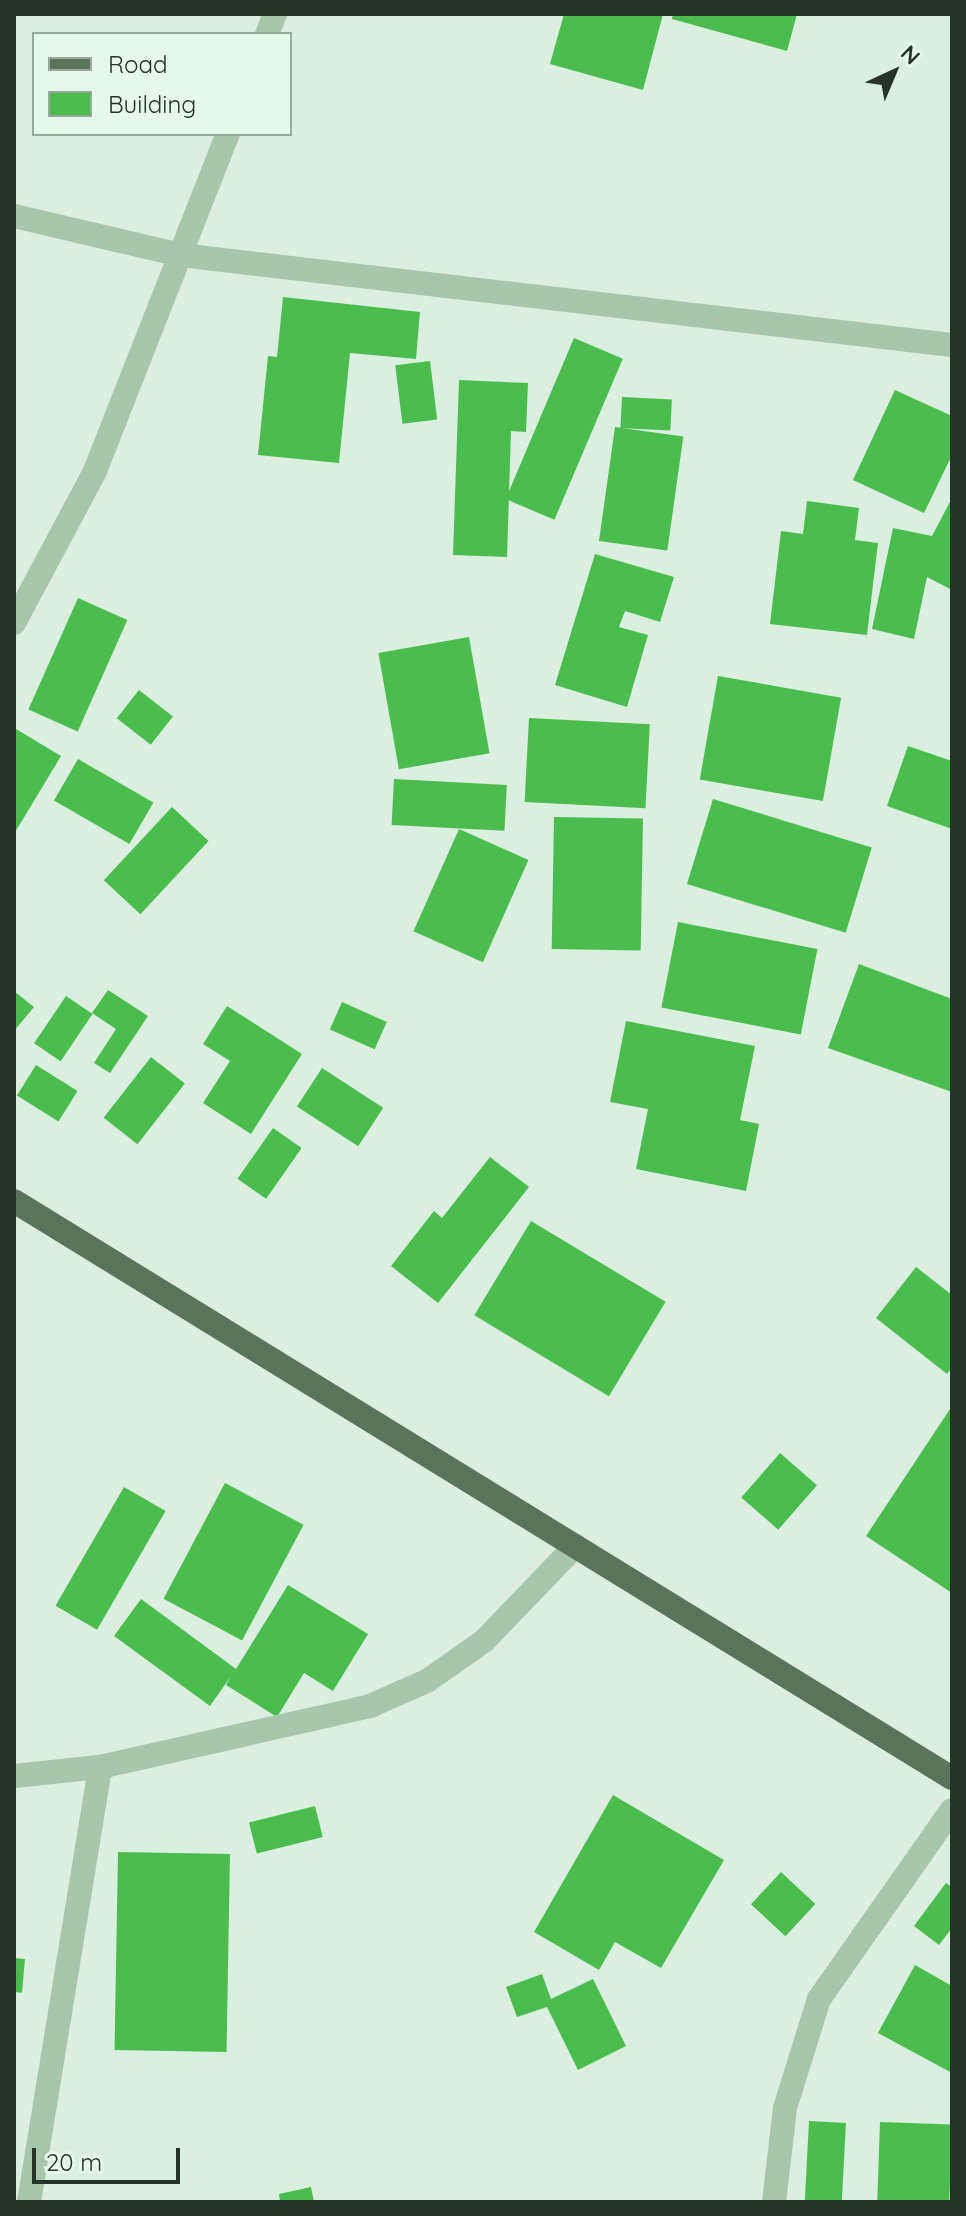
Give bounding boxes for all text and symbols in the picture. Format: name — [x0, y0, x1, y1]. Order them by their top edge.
legend — [32, 32, 292, 136]
north arrow — [854, 32, 934, 112]
text: N — [895, 39, 926, 70]
text: Road — [108, 49, 168, 79]
text: Building — [108, 89, 196, 119]
scale bar — [36, 2132, 184, 2182]
text: 20 m — [46, 2147, 102, 2177]

